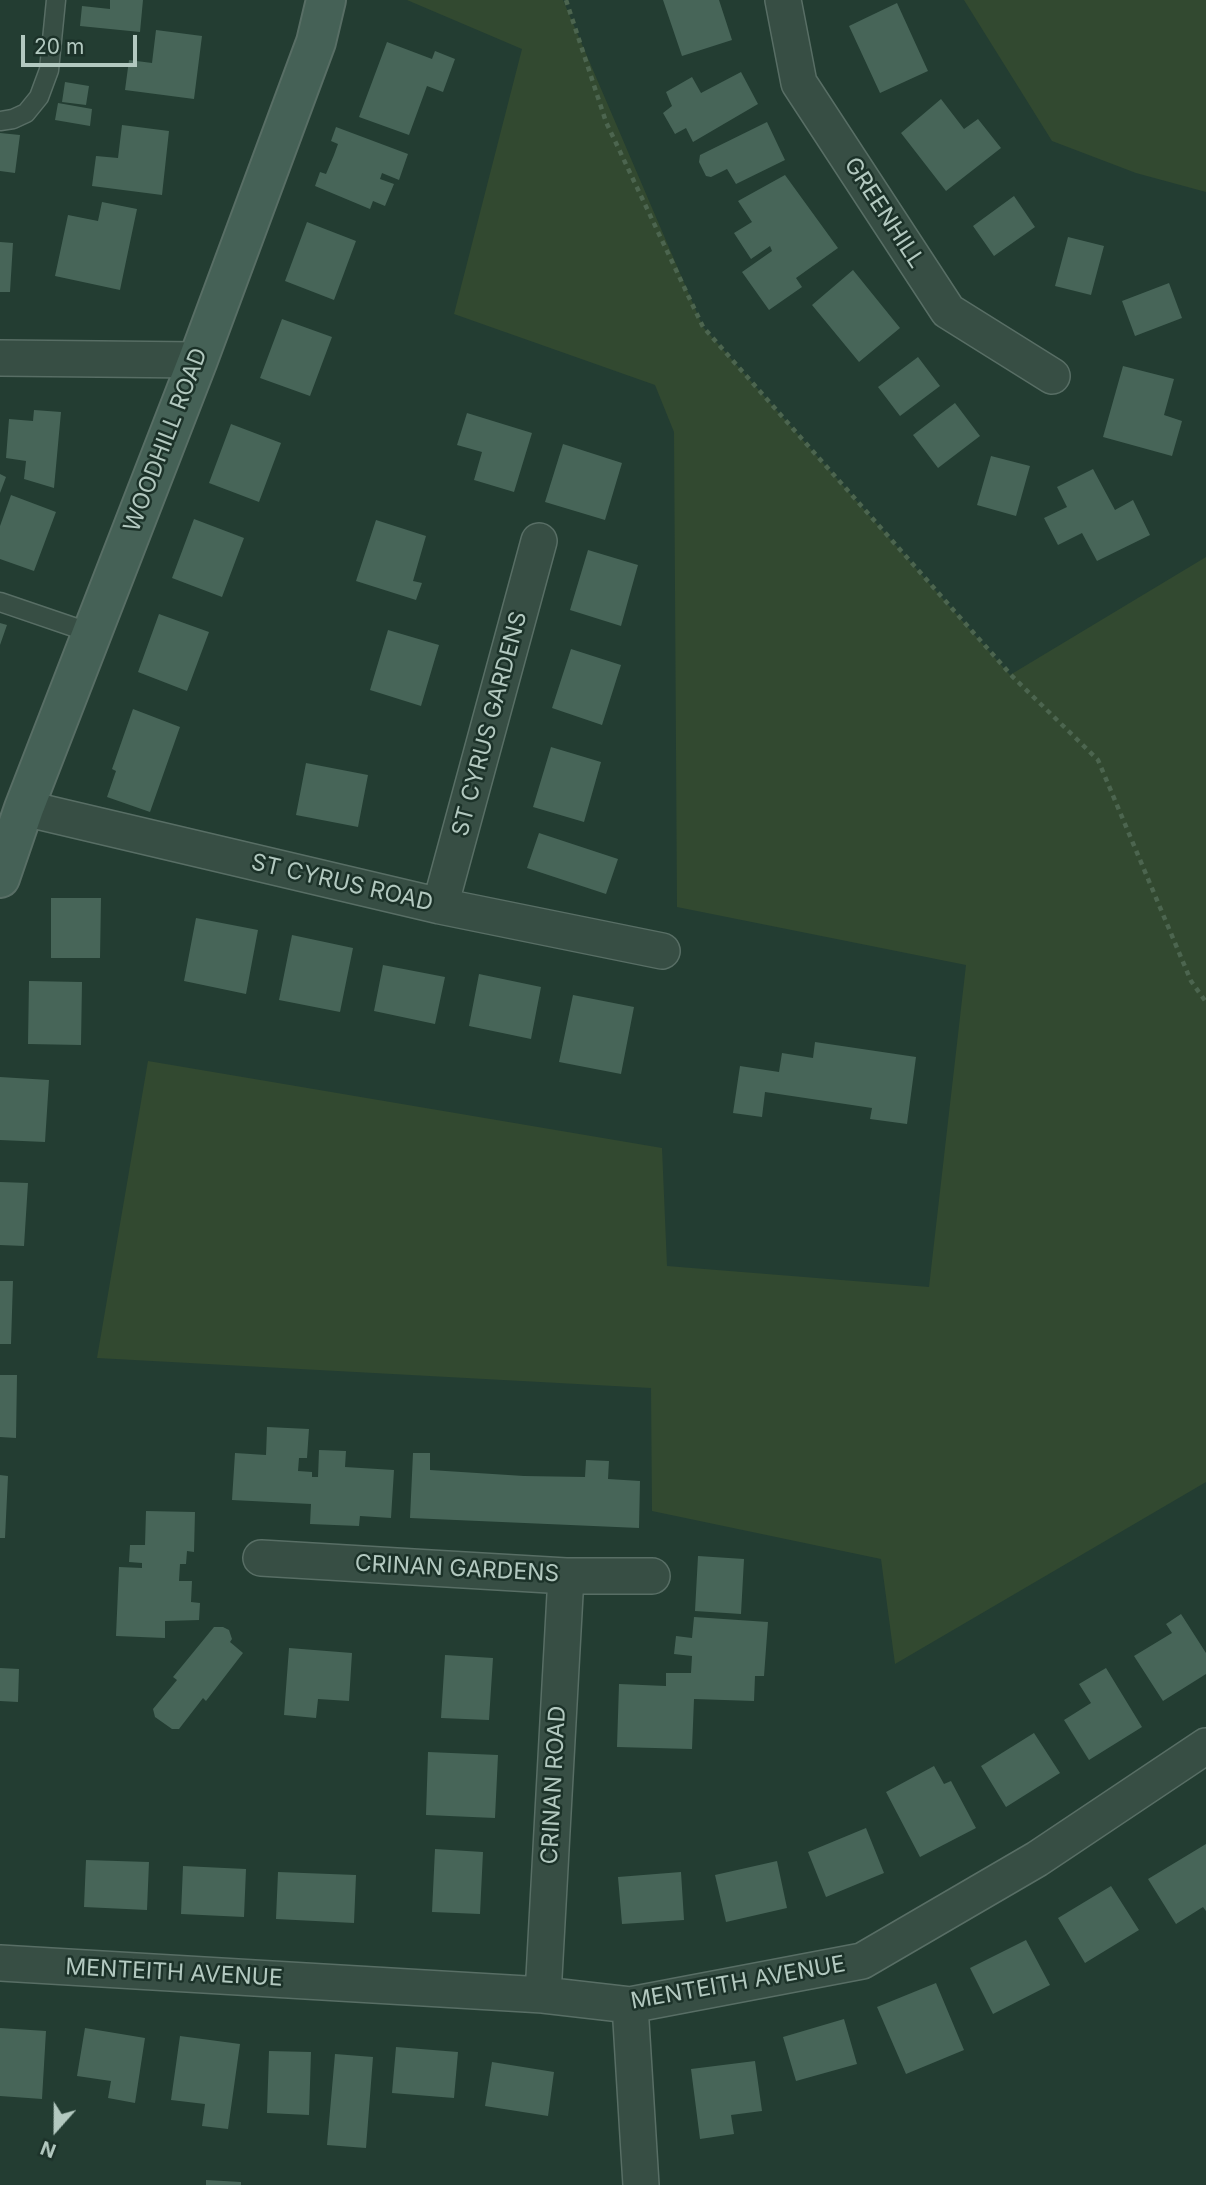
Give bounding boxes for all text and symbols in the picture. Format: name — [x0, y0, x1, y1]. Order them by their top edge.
scale bar — [24, 21, 140, 65]
text: 20 m — [34, 34, 84, 59]
street label: GREENHILL — [838, 153, 930, 273]
street label: WOODHILL ROAD — [118, 344, 214, 536]
street label: ST CYRUS GARDENS — [447, 609, 533, 839]
street label: ST CYRUS ROAD — [248, 849, 436, 917]
street label: CRINAN GARDENS — [354, 1550, 560, 1588]
street label: CRINAN ROAD — [536, 1705, 572, 1865]
street label: MENTEITH AVENUE — [629, 1951, 847, 2015]
street label: MENTEITH AVENUE — [65, 1954, 283, 1992]
north arrow — [21, 2094, 91, 2164]
text: N — [37, 2136, 59, 2162]

